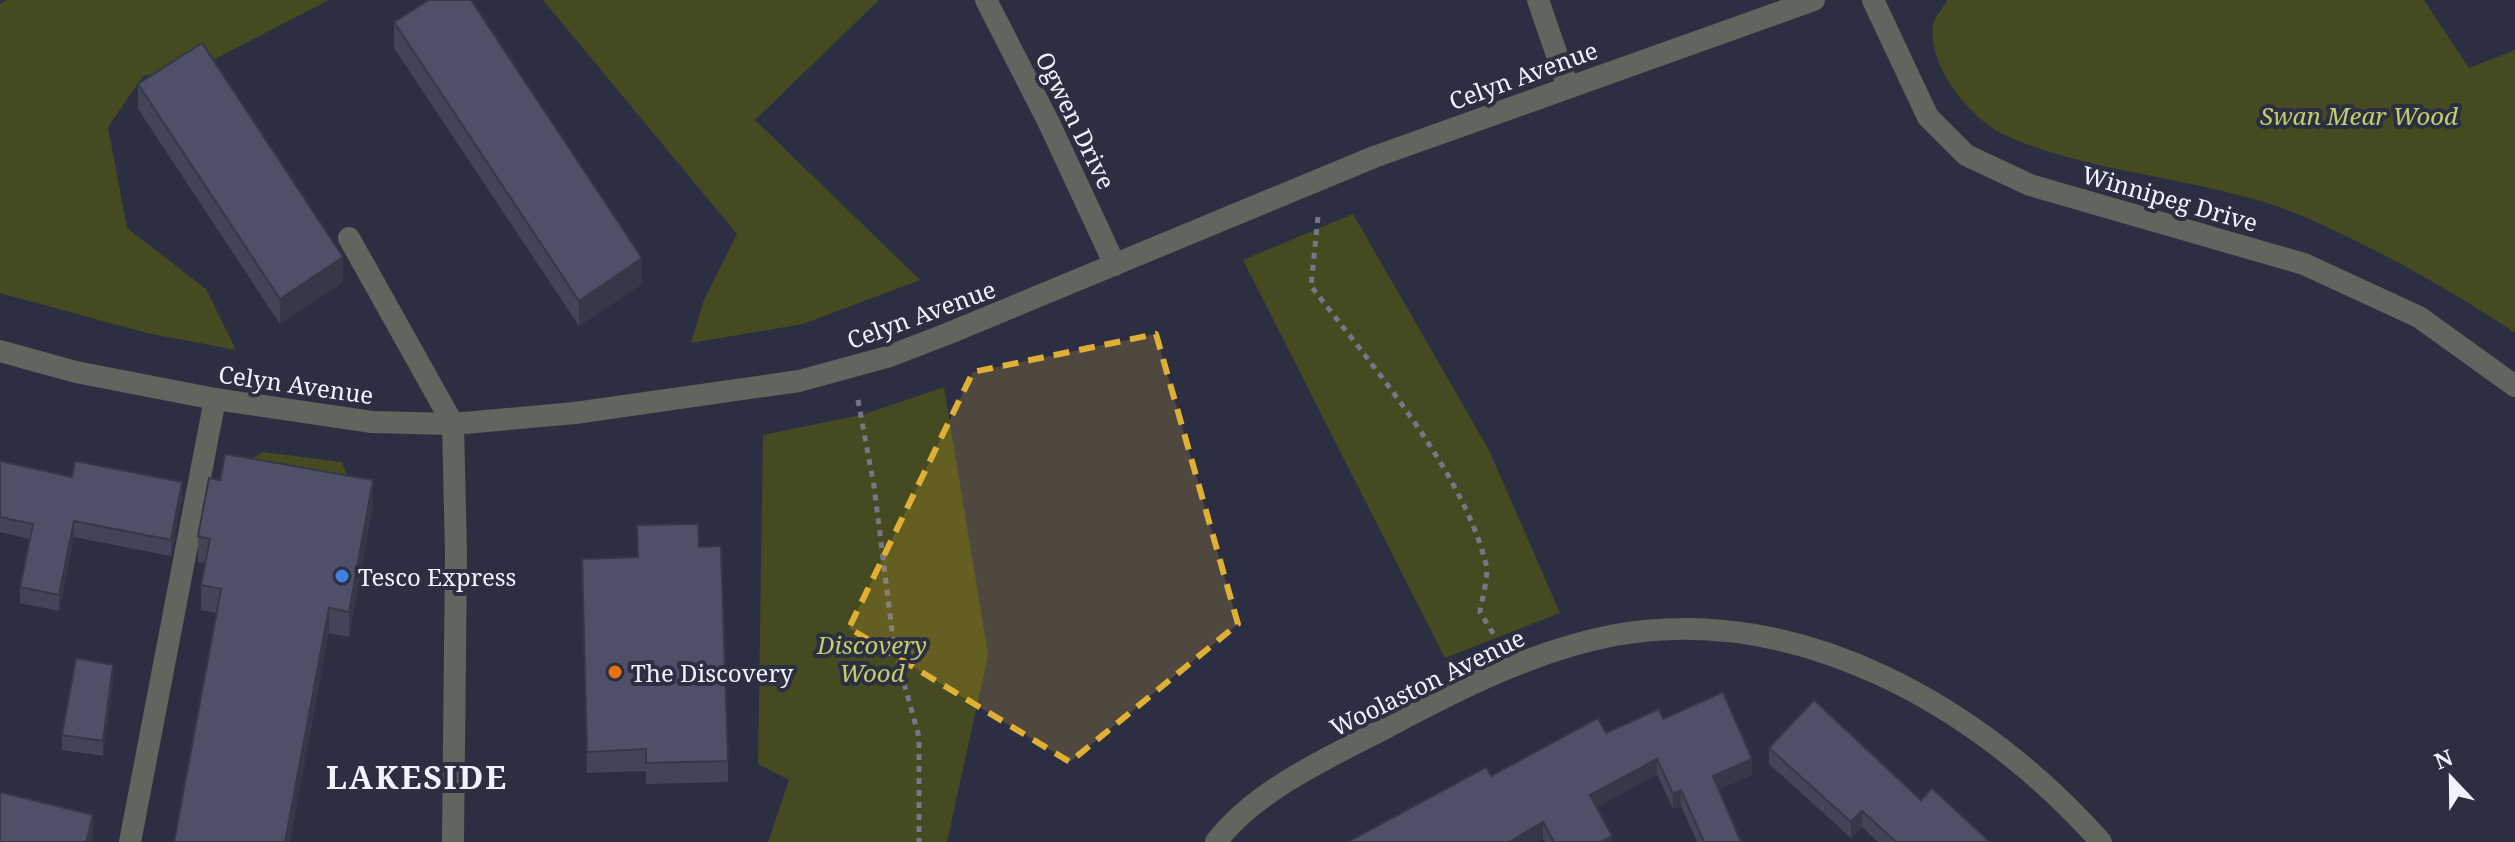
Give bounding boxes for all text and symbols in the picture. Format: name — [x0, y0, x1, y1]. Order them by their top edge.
street label: Celyn Avenue — [1444, 33, 1602, 117]
street label: Ogwen Drive — [1028, 46, 1124, 194]
park label: Swan Mear Wood — [2260, 99, 2458, 132]
street label: Winnipeg Drive — [2078, 157, 2262, 239]
street label: Celyn Avenue — [842, 272, 1000, 356]
street label: Celyn Avenue — [216, 357, 376, 411]
place label: Tesco Express — [358, 560, 516, 593]
marker: Tesco Express — [333, 567, 351, 585]
street label: Woolaston Avenue — [1324, 620, 1530, 744]
park label: Discovery Wood — [816, 628, 927, 689]
place label: The Discovery — [631, 656, 794, 689]
marker: The Discovery — [606, 663, 624, 681]
north arrow — [2411, 738, 2491, 818]
text: N — [2429, 741, 2457, 776]
district label: LAKESIDE — [326, 755, 508, 798]

